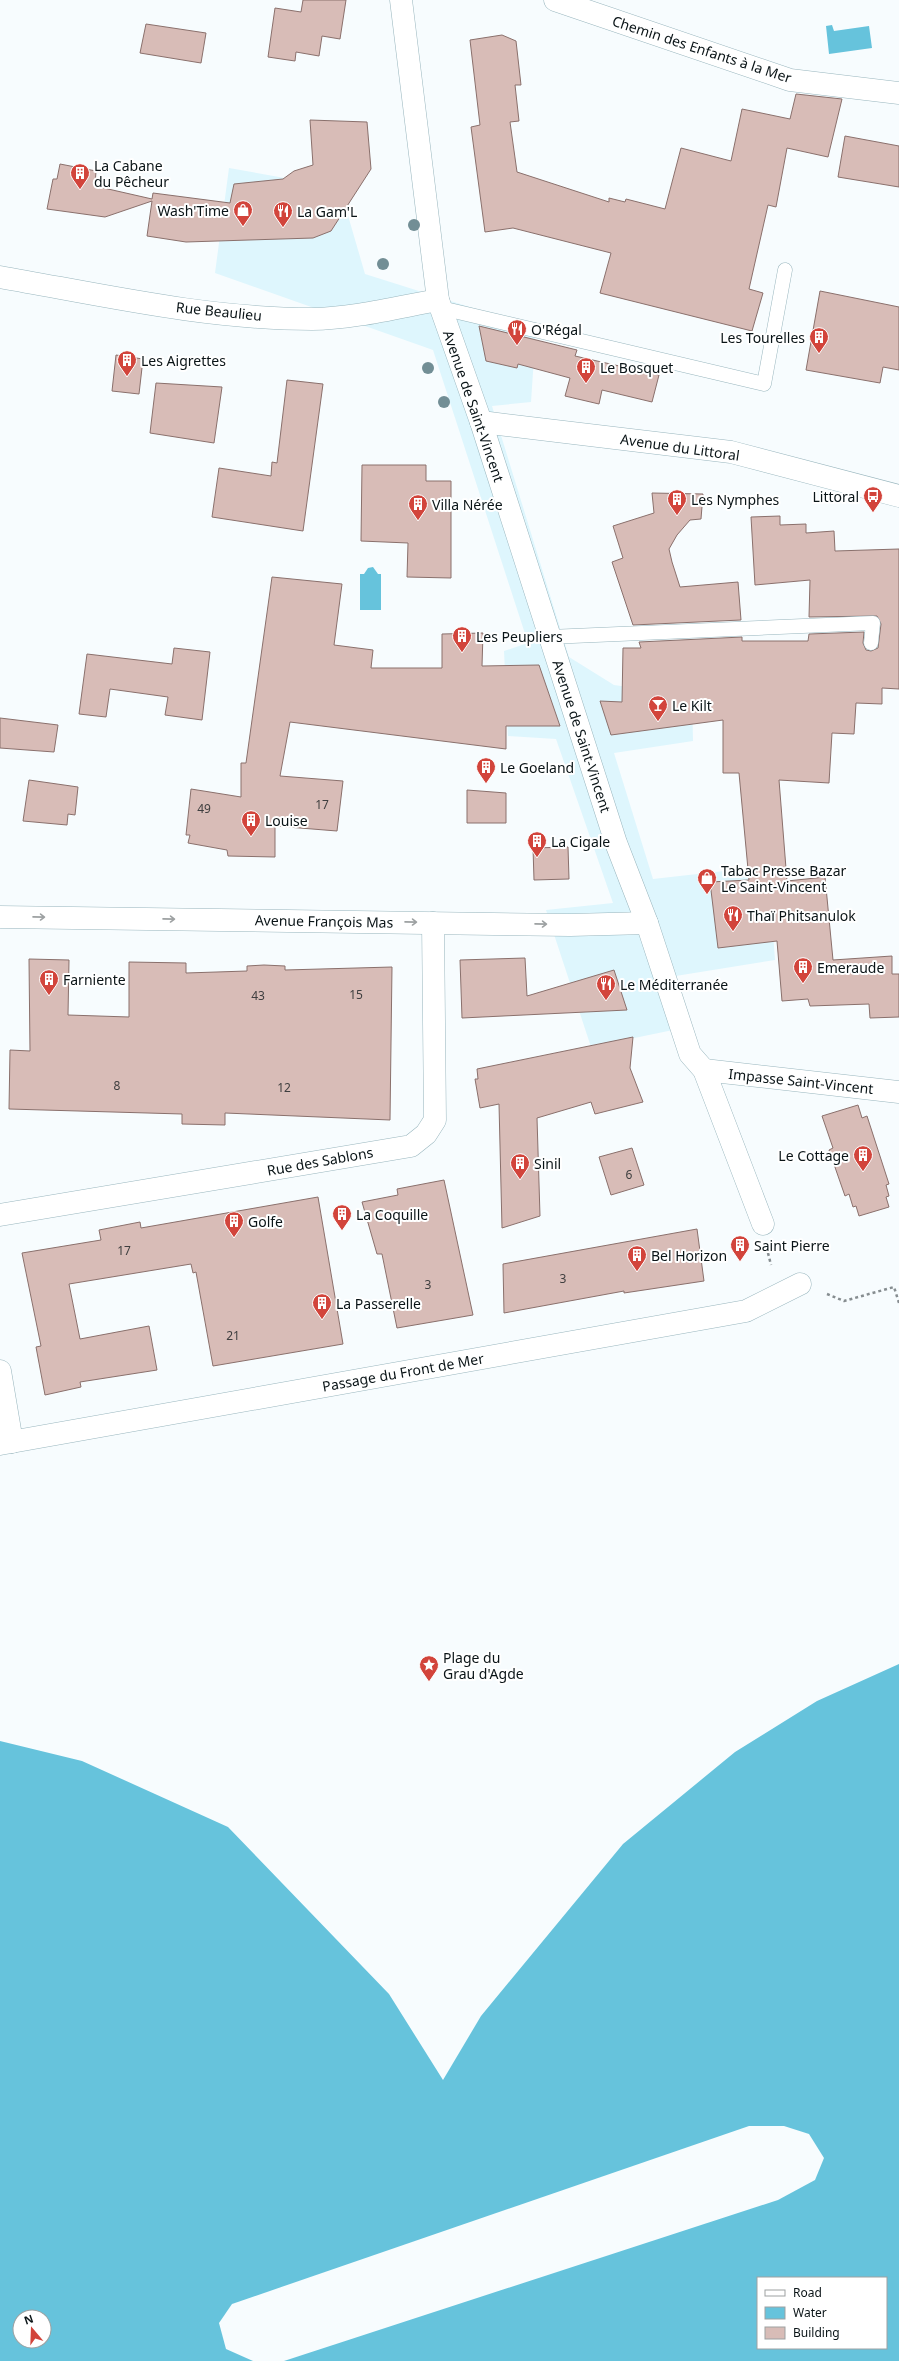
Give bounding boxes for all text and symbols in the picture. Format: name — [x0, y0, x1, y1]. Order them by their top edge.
street label: Chemin des Enfants à la Mer — [610, 11, 794, 87]
place label: La Cabane du Pêcheur — [94, 156, 169, 191]
building icon: La Cabane du Pêcheur — [69, 162, 91, 190]
shop icon: Wash'Time — [232, 199, 254, 227]
restaurant icon: La Gam'L — [272, 200, 294, 228]
place label: Wash'Time — [157, 201, 229, 220]
place label: La Gam'L — [297, 202, 357, 221]
street label: Rue Beaulieu — [175, 297, 263, 325]
restaurant icon: O'Régal — [506, 318, 528, 346]
place label: O'Régal — [531, 320, 582, 339]
building icon: Les Tourelles — [808, 326, 830, 354]
street label: Avenue de Saint-Vincent — [439, 328, 509, 484]
place label: Les Tourelles — [720, 328, 805, 347]
building icon: Les Aigrettes — [116, 349, 138, 377]
place label: Les Aigrettes — [141, 351, 226, 370]
building icon: Le Bosquet — [575, 356, 597, 384]
place label: Le Bosquet — [600, 358, 673, 377]
street label: Avenue du Littoral — [619, 429, 741, 465]
bus stop icon: Littoral — [862, 485, 884, 513]
place label: Littoral — [813, 487, 859, 506]
building icon: Les Nymphes — [666, 488, 688, 516]
place label: Les Nymphes — [691, 490, 780, 509]
building icon: Villa Nérée — [407, 493, 429, 521]
place label: Villa Nérée — [432, 495, 503, 514]
building icon: Les Peupliers — [451, 625, 473, 653]
place label: Les Peupliers — [476, 627, 563, 646]
street label: Avenue de Saint-Vincent — [548, 657, 616, 815]
bar icon: Le Kilt — [647, 694, 669, 722]
place label: Le Kilt — [672, 696, 712, 715]
building icon: Le Goeland — [475, 756, 497, 784]
place label: Le Goeland — [500, 758, 574, 777]
house number: 17 — [315, 796, 329, 813]
house number: 49 — [197, 800, 211, 817]
building icon: Louise — [240, 809, 262, 837]
place label: Louise — [265, 811, 308, 830]
building icon: La Cigale — [526, 830, 548, 858]
place label: La Cigale — [551, 832, 610, 851]
place label: Tabac Presse Bazar Le Saint-Vincent — [721, 861, 847, 896]
shop icon: Tabac Presse Bazar Le Saint-Vincent — [696, 867, 718, 895]
restaurant icon: Thaï Phitsanulok — [722, 904, 744, 932]
place label: Thaï Phitsanulok — [747, 906, 856, 925]
street label: Avenue François Mas — [255, 910, 394, 932]
one-way arrow — [32, 913, 45, 921]
one-way arrow — [162, 915, 175, 923]
one-way arrow — [404, 918, 417, 926]
one-way arrow — [534, 920, 547, 928]
building icon: Emeraude — [792, 956, 814, 984]
place label: Emeraude — [817, 958, 884, 977]
building icon: Farniente — [38, 968, 60, 996]
place label: Farniente — [63, 970, 126, 989]
restaurant icon: Le Méditerranée — [595, 973, 617, 1001]
place label: Le Méditerranée — [620, 975, 728, 994]
house number: 15 — [349, 986, 363, 1003]
house number: 43 — [251, 987, 265, 1004]
street label: Impasse Saint-Vincent — [728, 1064, 874, 1098]
house number: 8 — [114, 1077, 121, 1094]
house number: 12 — [277, 1079, 291, 1096]
street label: Rue des Sablons — [265, 1142, 375, 1180]
building icon: Le Cottage — [852, 1144, 874, 1172]
place label: Le Cottage — [778, 1146, 849, 1165]
building icon: Sinil — [509, 1152, 531, 1180]
place label: Sinil — [534, 1154, 561, 1173]
house number: 6 — [626, 1166, 633, 1183]
building icon: La Coquille — [331, 1203, 353, 1231]
place label: La Coquille — [356, 1205, 428, 1224]
building icon: Golfe — [223, 1210, 245, 1238]
place label: Golfe — [248, 1212, 283, 1231]
building icon: Saint Pierre — [729, 1234, 751, 1262]
place label: Saint Pierre — [754, 1236, 830, 1255]
house number: 17 — [117, 1242, 131, 1259]
building icon: Bel Horizon — [626, 1244, 648, 1272]
place label: Bel Horizon — [651, 1246, 727, 1265]
house number: 3 — [560, 1270, 567, 1287]
house number: 3 — [425, 1276, 432, 1293]
building icon: La Passerelle — [311, 1292, 333, 1320]
place label: La Passerelle — [336, 1294, 421, 1313]
house number: 21 — [226, 1327, 240, 1344]
street label: Passage du Front de Mer — [321, 1348, 485, 1396]
place label: Plage du Grau d'Agde — [443, 1648, 524, 1683]
place icon: Plage du Grau d'Agde — [418, 1654, 440, 1682]
legend — [757, 2277, 887, 2349]
text: Road — [793, 2284, 822, 2301]
text: Water — [793, 2304, 827, 2321]
north arrow — [12, 2309, 52, 2349]
text: N — [22, 2311, 35, 2328]
text: Building — [793, 2324, 840, 2341]

